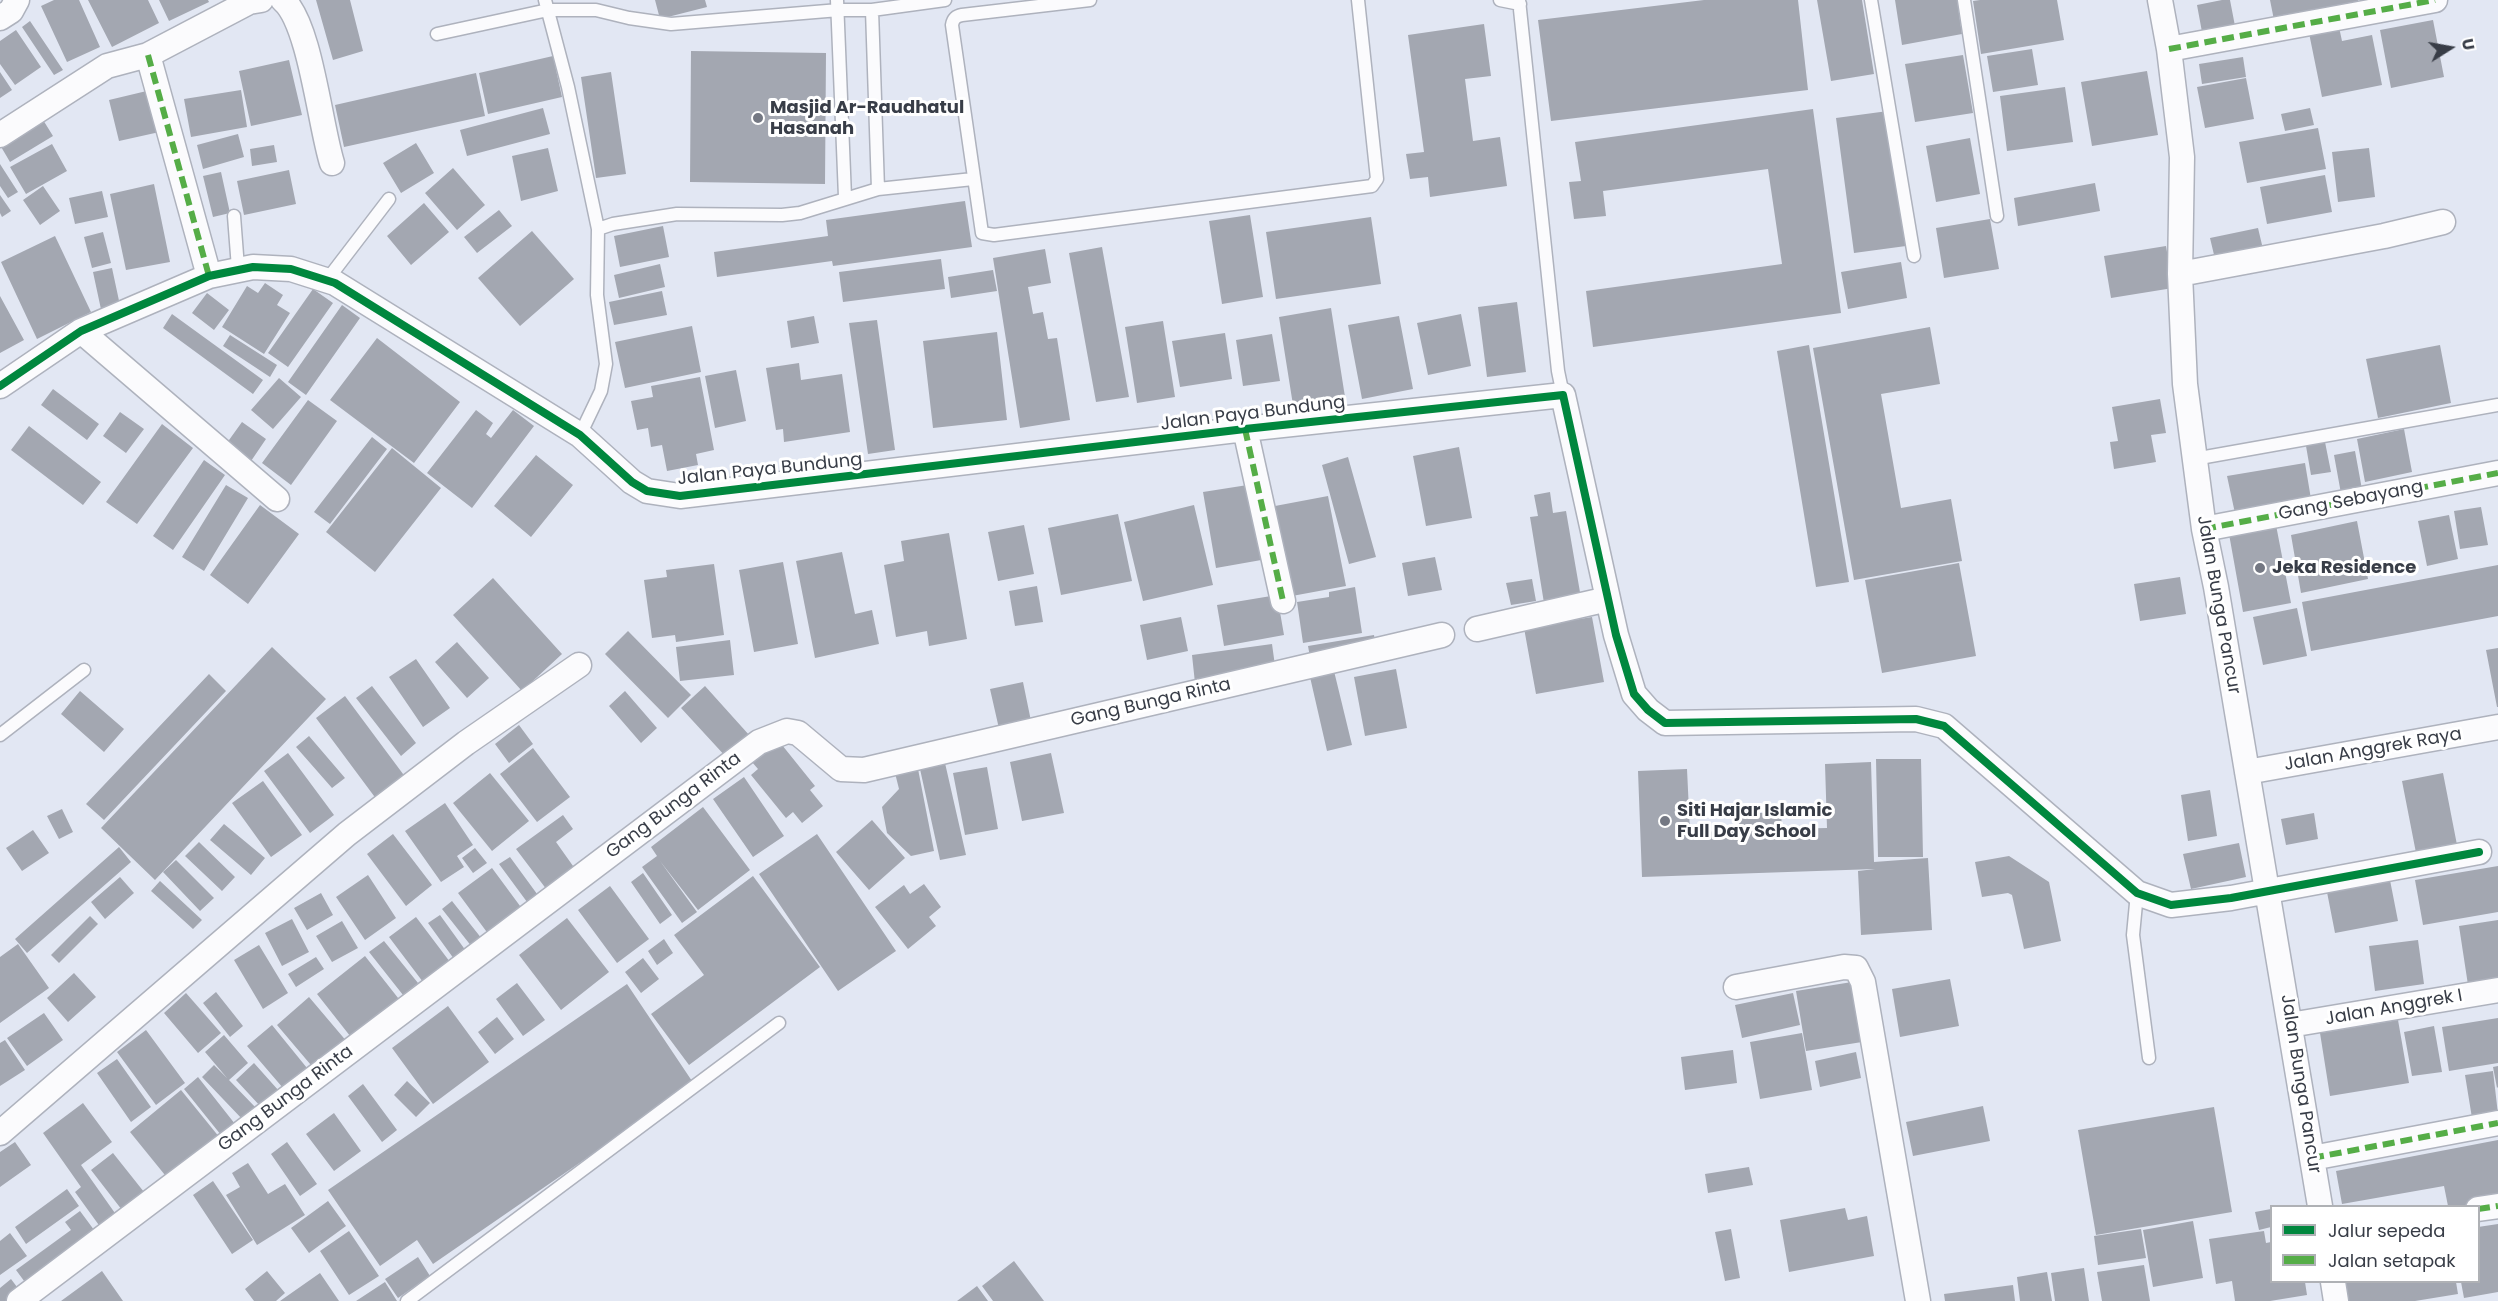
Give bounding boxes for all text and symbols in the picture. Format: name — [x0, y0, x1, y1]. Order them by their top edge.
north arrow — [2420, 18, 2480, 78]
text: U — [2456, 37, 2481, 52]
place label: Masjid Ar-Raudhatul Hasanah — [770, 97, 964, 140]
marker: Masjid Ar-Raudhatul Hasanah — [751, 111, 765, 125]
street label: Jalan Paya Bundung — [1159, 392, 1347, 436]
street label: Jalan Paya Bundung — [676, 450, 864, 490]
street label: Gang Sebayang — [2277, 476, 2425, 526]
street label: Jalan Bunga Pancur — [2192, 514, 2244, 696]
place label: Jeka Residence — [2272, 557, 2416, 579]
marker: Jeka Residence — [2253, 561, 2267, 575]
street label: Gang Bunga Rinta — [1069, 674, 1233, 732]
street label: Jalan Anggrek Raya — [2283, 724, 2463, 776]
street label: Gang Bunga Rinta — [602, 748, 746, 864]
place label: Siti Hajar Islamic Full Day School — [1677, 800, 1832, 842]
marker: Siti Hajar Islamic Full Day School — [1658, 814, 1672, 828]
street label: Jalan Anggrek I — [2324, 985, 2464, 1031]
street label: Jalan Bunga Pancur — [2275, 993, 2325, 1175]
street label: Gang Bunga Rinta — [214, 1041, 358, 1157]
legend — [2270, 1205, 2480, 1283]
text: Jalur sepeda — [2328, 1218, 2445, 1243]
text: Jalan setapak — [2328, 1248, 2456, 1273]

